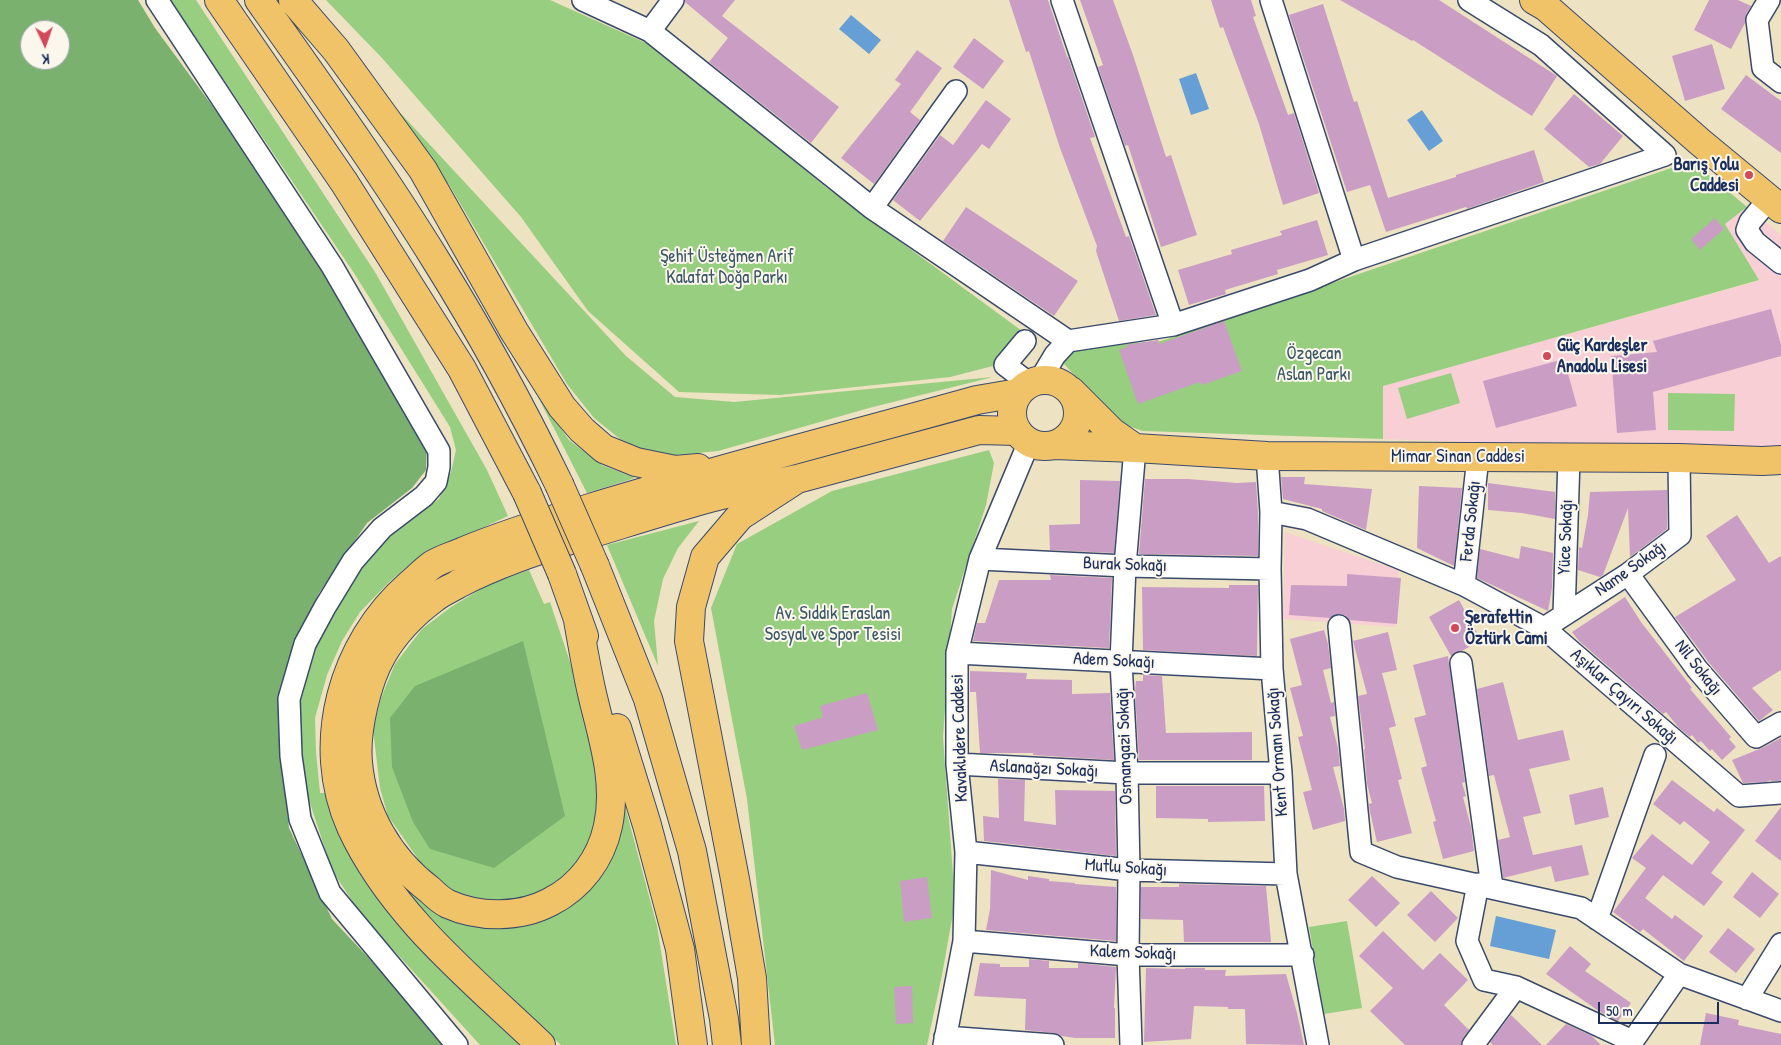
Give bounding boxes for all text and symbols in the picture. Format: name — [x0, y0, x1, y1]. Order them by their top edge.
north arrow — [20, 20, 70, 70]
text: K — [42, 50, 50, 69]
place label: Barış Yolu Caddesi — [1674, 154, 1739, 196]
marker: Barış Yolu Caddesi — [1743, 169, 1755, 181]
park label: Şehit Üsteğmen Arif Kalafat Doğa Parkı — [660, 246, 794, 288]
place label: Güç Kardeşler Anadolu Lisesi — [1557, 335, 1647, 378]
park label: Özgecan Aslan Parkı — [1277, 343, 1351, 386]
marker: Güç Kardeşler Anadolu Lisesi — [1541, 350, 1553, 362]
street label: Mimar Sinan Caddesi — [1391, 446, 1525, 468]
street label: Ferda Sokağı — [1456, 480, 1486, 562]
street label: Yüce Sokağı — [1554, 499, 1578, 575]
street label: Name Sokağı — [1591, 537, 1671, 601]
street label: Burak Sokağı — [1083, 553, 1167, 577]
park label: Av. Sıddık Eraslan Sosyal ve Spor Tesisi — [765, 603, 901, 646]
place label: Şerafettin Öztürk Cami — [1465, 607, 1548, 650]
marker: Şerafettin Öztürk Cami — [1449, 622, 1461, 634]
street label: Nil Sokağı — [1670, 636, 1726, 700]
street label: Aşıklar Çayırı Sokağı — [1566, 644, 1682, 750]
street label: Adem Sokağı — [1073, 648, 1155, 674]
street label: Kavaklıdere Caddesi — [947, 673, 973, 803]
street label: Osmangazi Sokağı — [1112, 687, 1138, 805]
street label: Kent Ormanı Sokağı — [1263, 687, 1293, 817]
street label: Aslanağzı Sokağı — [989, 755, 1099, 783]
street label: Mutlu Sokağı — [1084, 854, 1168, 882]
street label: Kalem Sokağı — [1089, 941, 1177, 965]
scale bar — [1601, 992, 1722, 1024]
text: 50 m — [1606, 1000, 1633, 1021]

